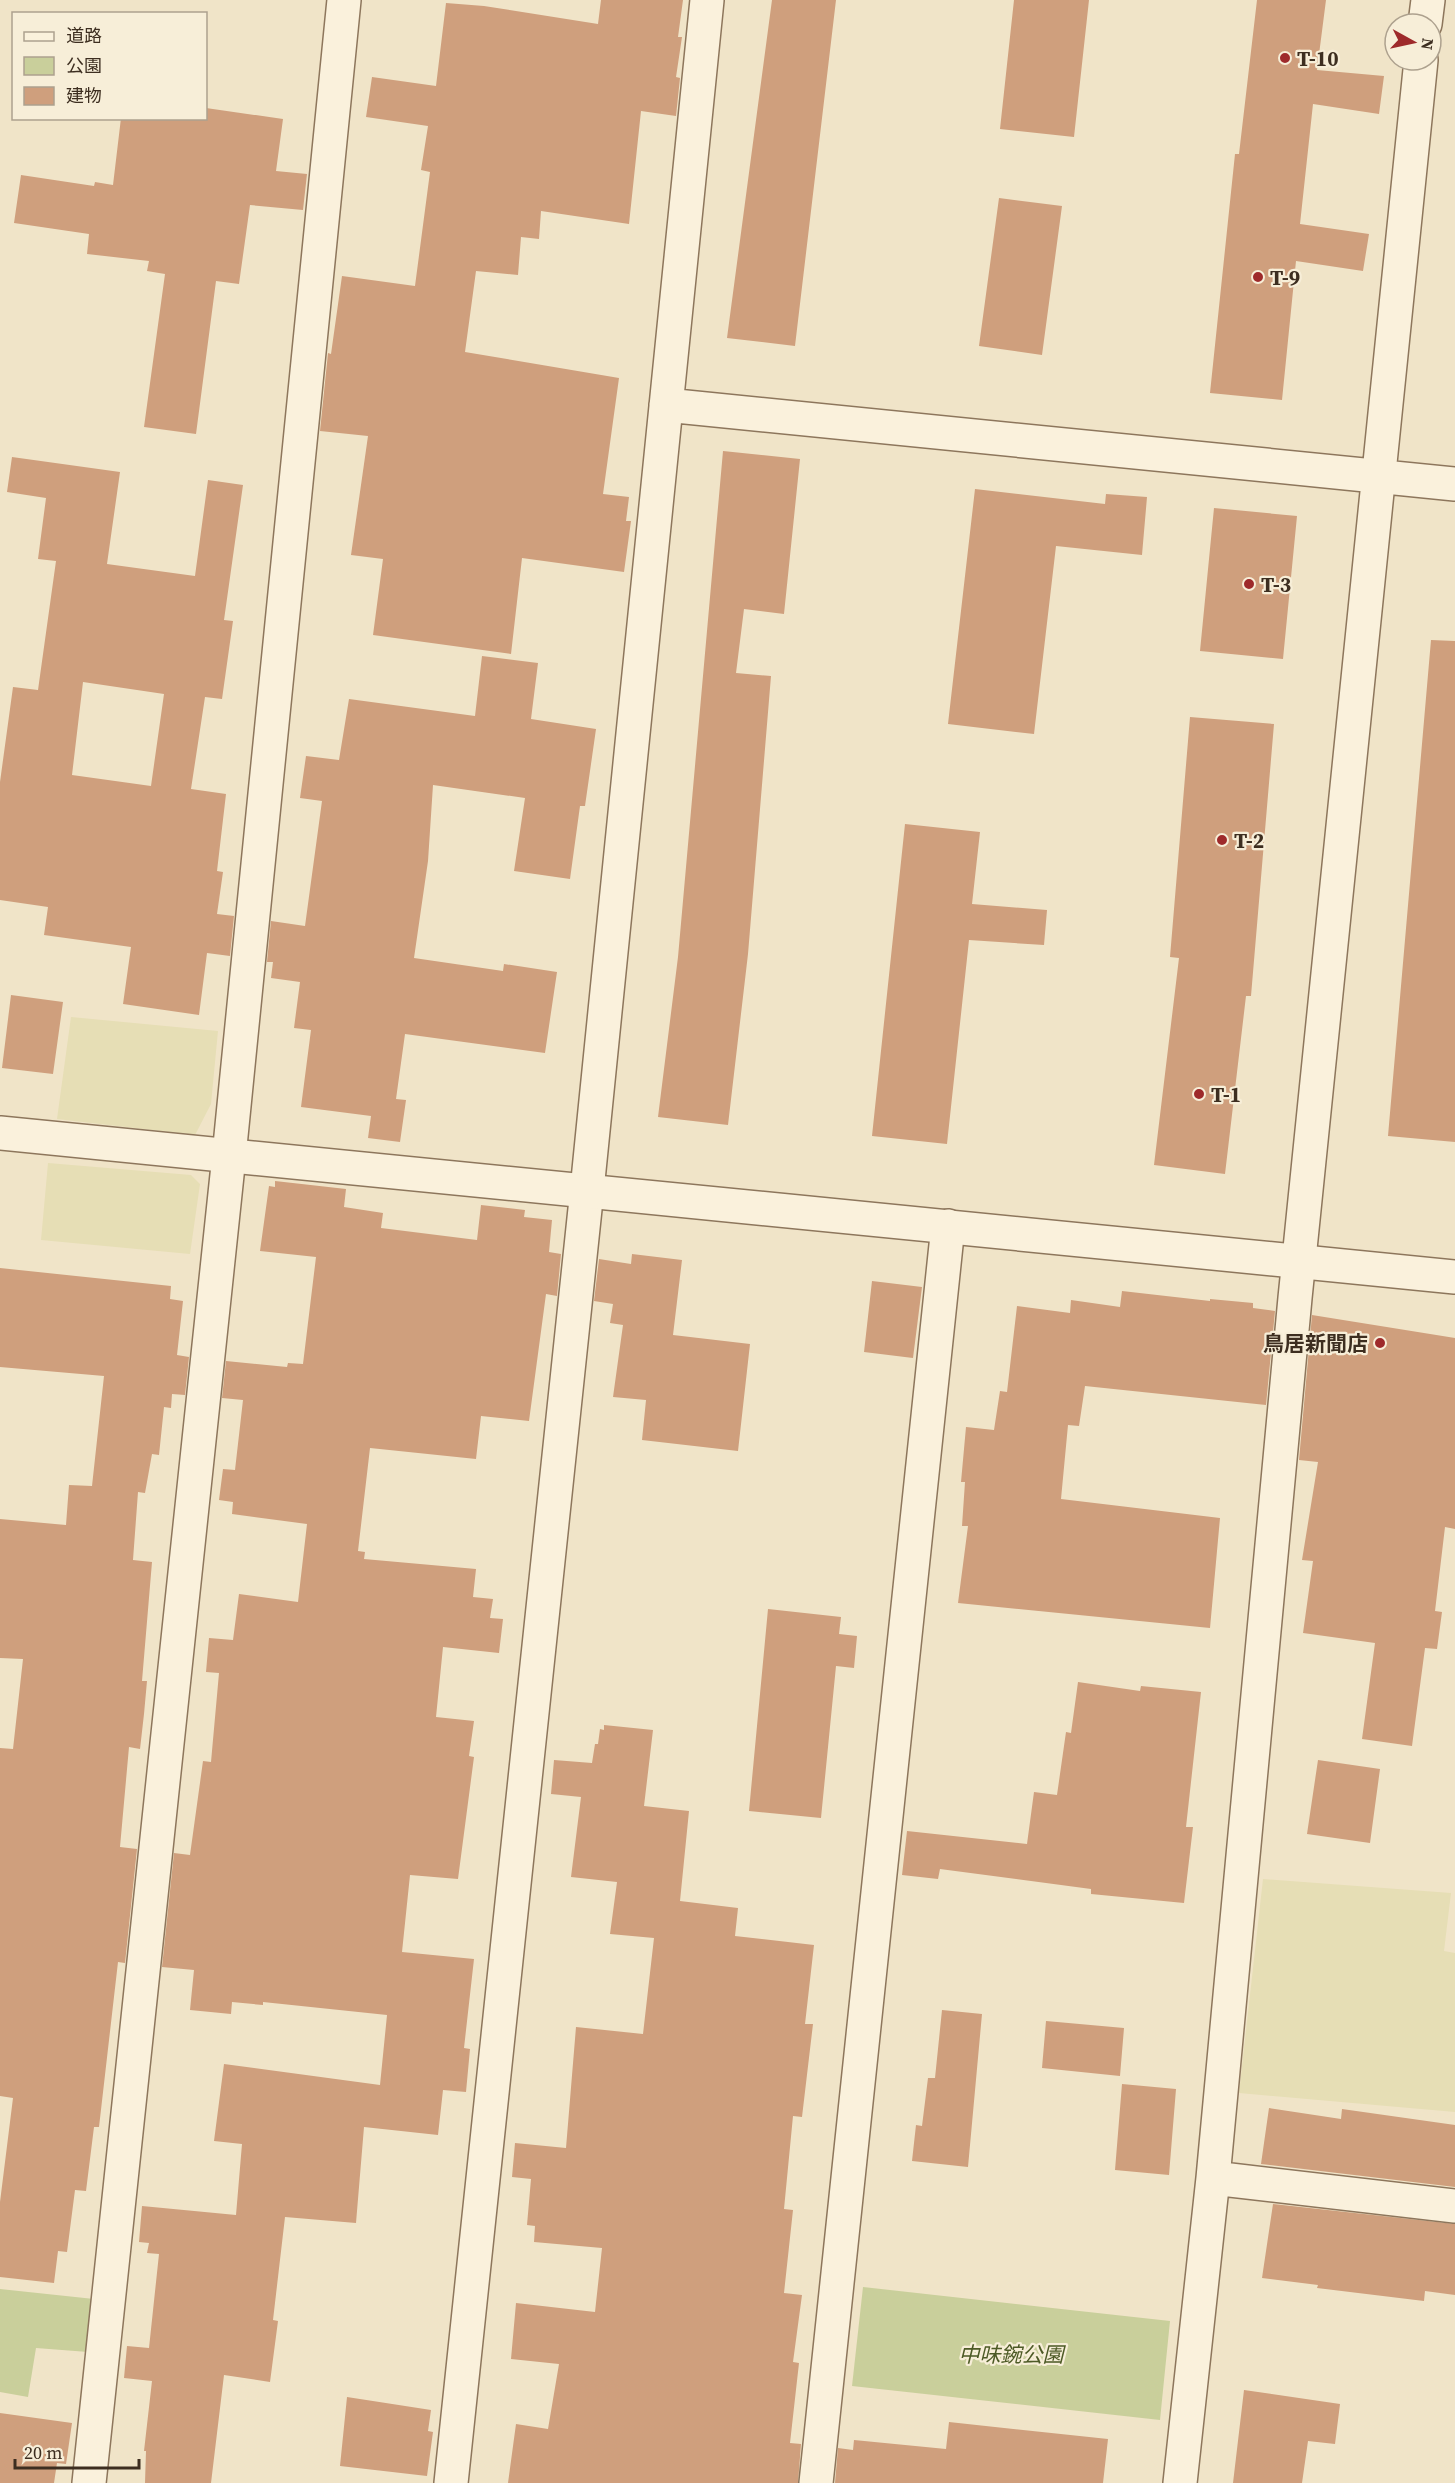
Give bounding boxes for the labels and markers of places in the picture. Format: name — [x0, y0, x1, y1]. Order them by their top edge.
place label: T-10 — [1297, 44, 1339, 73]
marker: T-10 — [1278, 51, 1292, 65]
place label: T-9 — [1270, 263, 1300, 292]
marker: T-9 — [1251, 270, 1265, 284]
place label: T-3 — [1261, 570, 1291, 599]
marker: T-3 — [1242, 577, 1256, 591]
place label: T-2 — [1234, 826, 1264, 855]
marker: T-2 — [1215, 833, 1229, 847]
place label: T-1 — [1211, 1080, 1241, 1109]
marker: T-1 — [1192, 1087, 1206, 1101]
place label: 鳥居新聞店 — [1263, 1329, 1368, 1358]
marker: 鳥居新聞店 — [1373, 1336, 1387, 1350]

